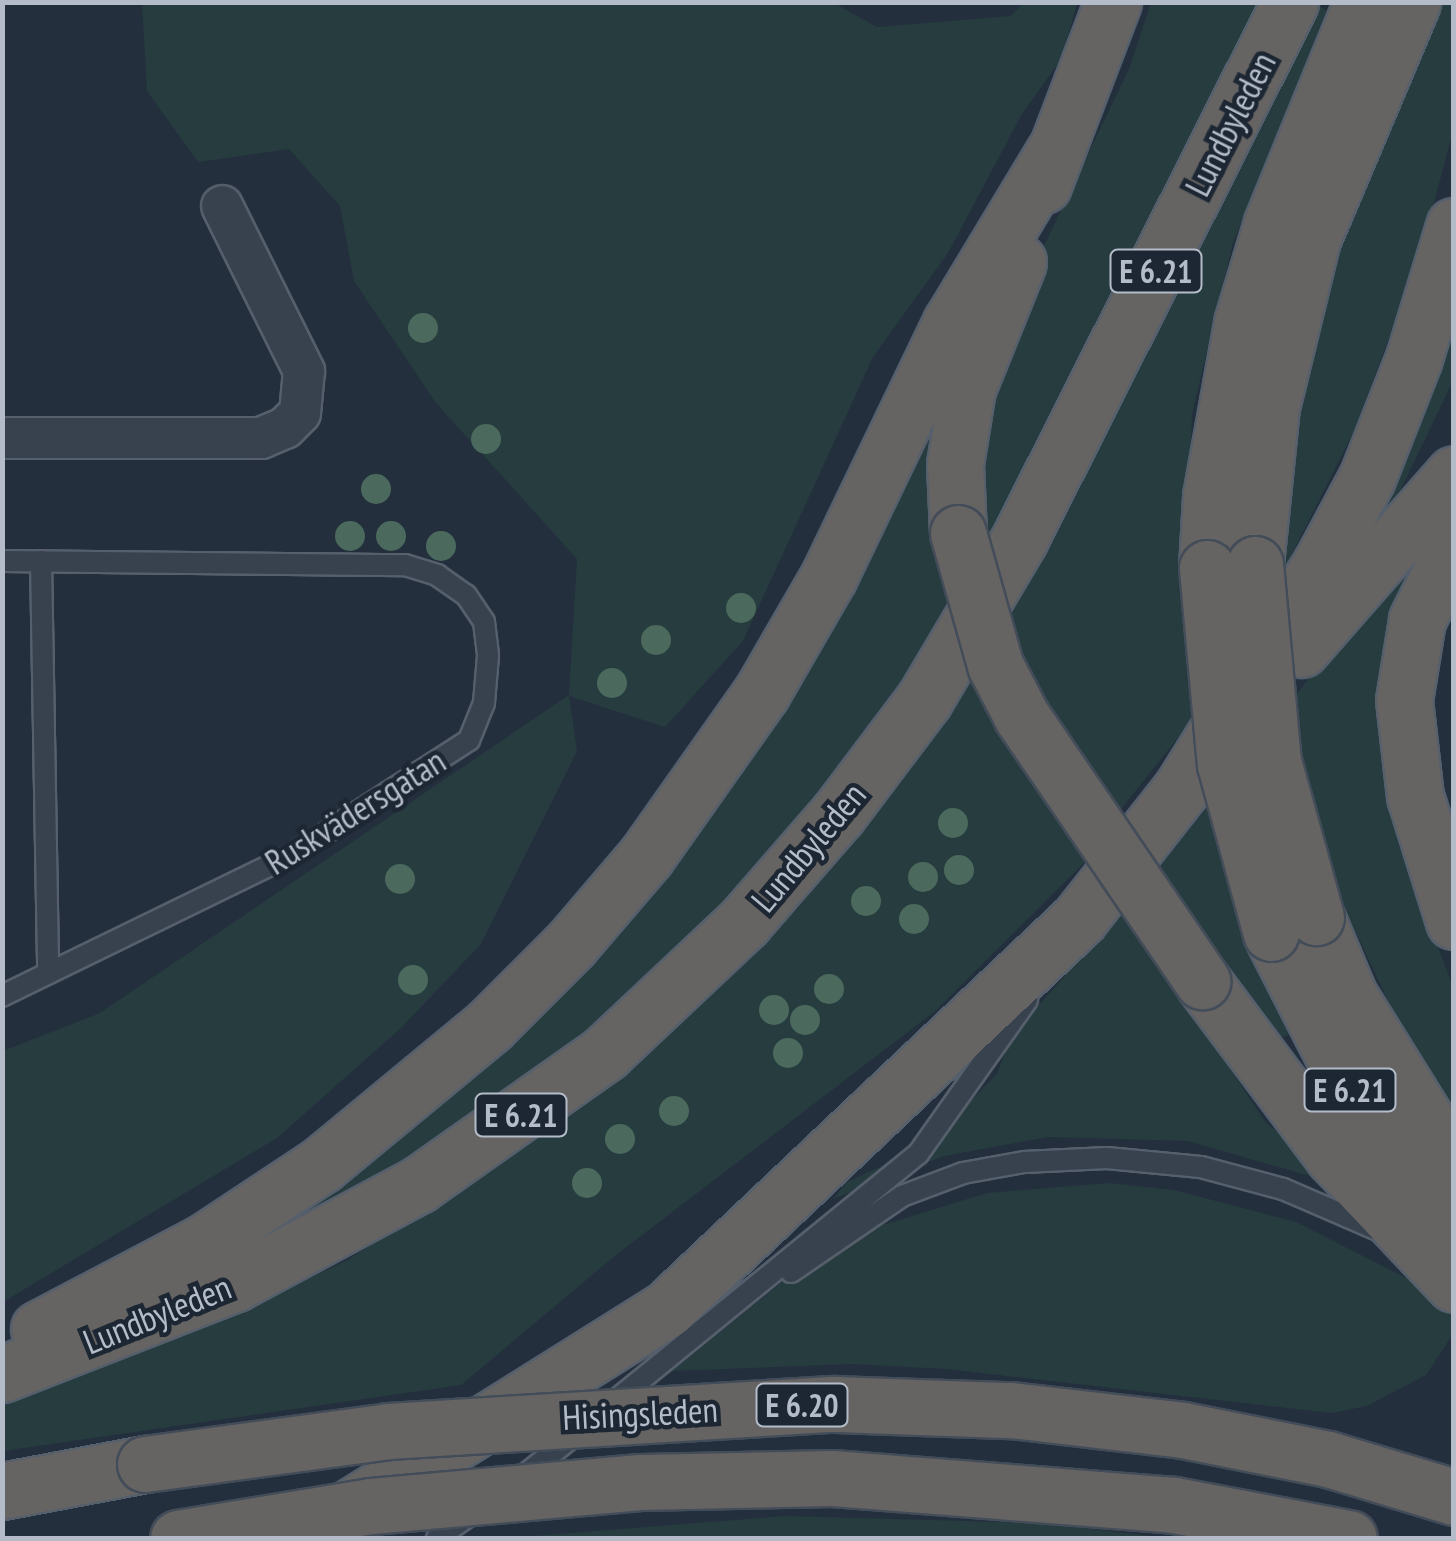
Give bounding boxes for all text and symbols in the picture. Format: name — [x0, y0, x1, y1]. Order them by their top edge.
street label: Lundbyleden — [1176, 45, 1284, 203]
road number: E 6.21 — [1108, 244, 1204, 298]
street label: Ruskvädersgatan — [257, 739, 453, 883]
street label: Lundbyleden — [742, 774, 874, 920]
road number: E 6.21 — [1302, 1063, 1398, 1117]
road number: E 6.21 — [474, 1088, 568, 1142]
street label: Lundbyleden — [77, 1265, 237, 1363]
road number: E 6.20 — [754, 1378, 850, 1432]
street label: Hisingsleden — [561, 1388, 719, 1438]

